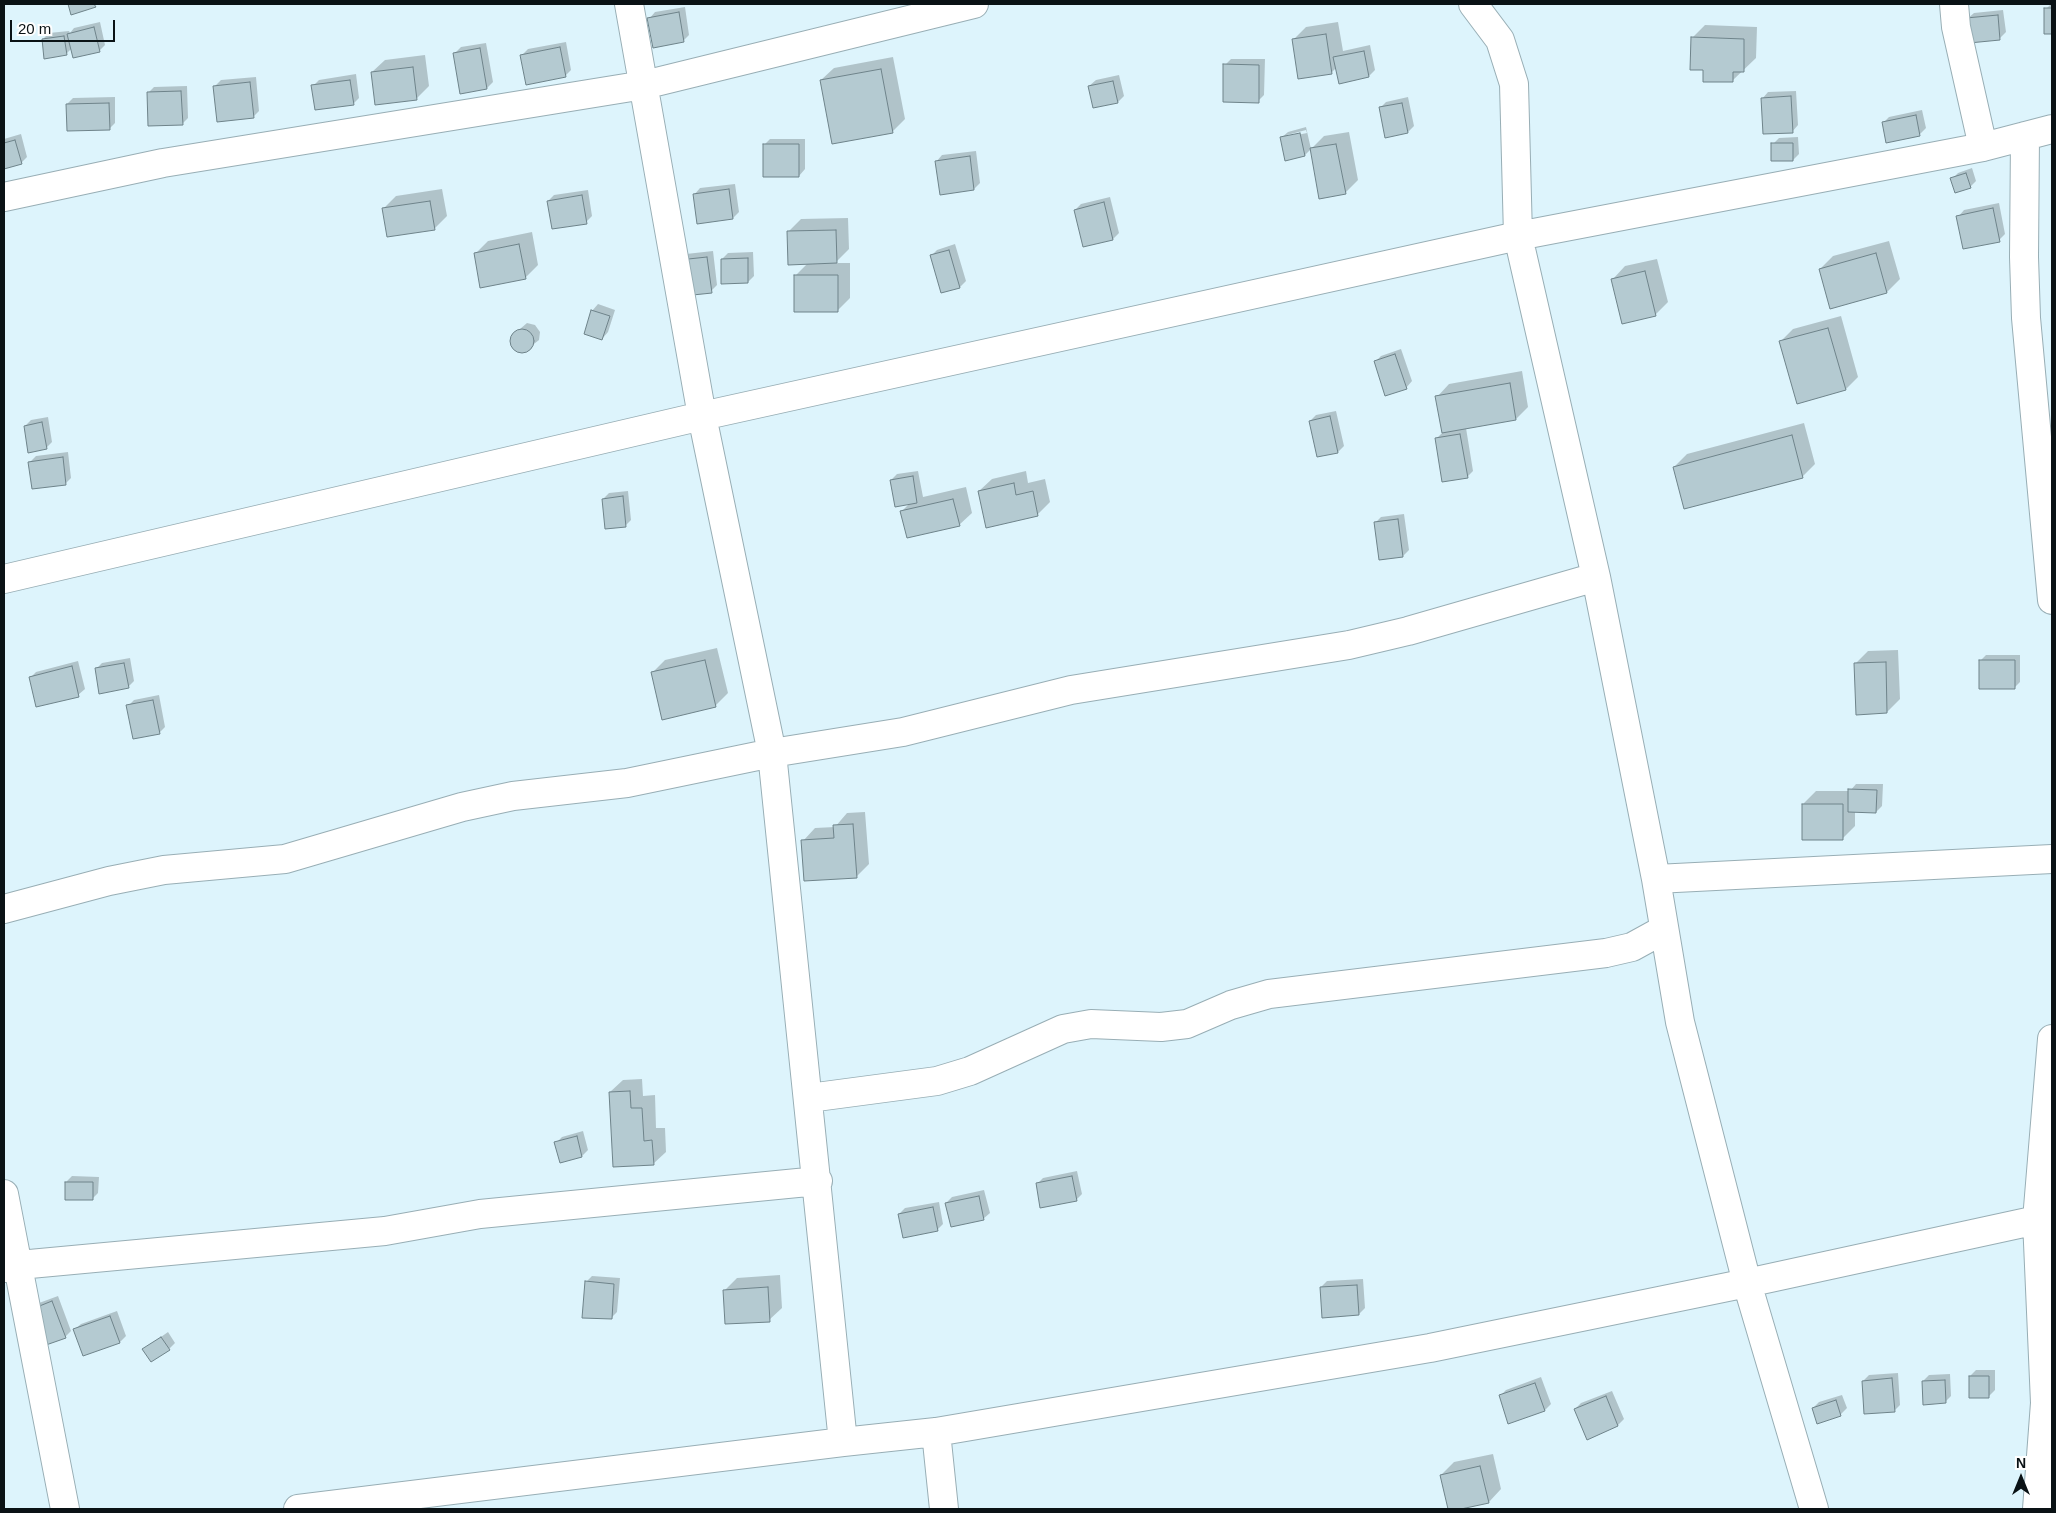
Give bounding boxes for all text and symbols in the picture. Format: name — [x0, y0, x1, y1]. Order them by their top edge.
scale bar — [12, 10, 118, 42]
text: 20 m — [18, 20, 51, 37]
north arrow — [1996, 1453, 2046, 1503]
text: N — [2016, 1455, 2026, 1471]

